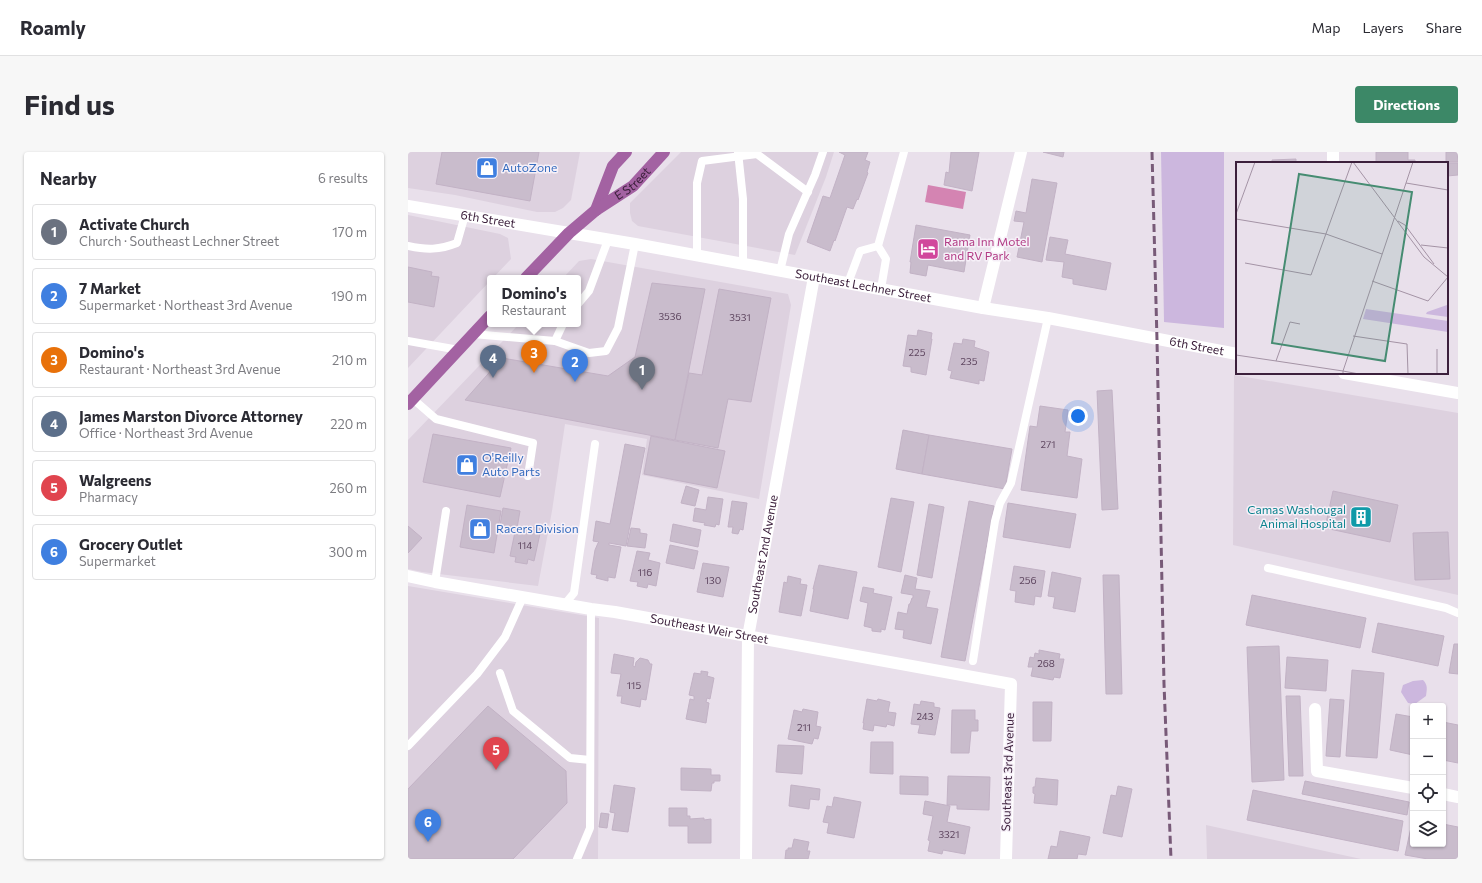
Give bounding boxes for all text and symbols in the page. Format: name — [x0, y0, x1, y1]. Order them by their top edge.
text: Roamly — [20, 16, 86, 39]
text: Map — [1312, 19, 1340, 36]
text: Layers — [1362, 19, 1404, 36]
text: Share — [1426, 19, 1462, 36]
button: Directions — [1355, 86, 1458, 123]
text: Find us — [24, 87, 115, 121]
shop icon: AutoZone — [474, 155, 500, 181]
place label: AutoZone — [502, 160, 557, 174]
inset map — [1236, 162, 1448, 374]
street label: E Street — [611, 164, 653, 202]
text: Nearby — [40, 168, 97, 189]
text: 6 results — [318, 170, 368, 186]
street label: 6th Street — [460, 207, 517, 230]
text: Activate Church — [79, 215, 190, 233]
text: 1 — [51, 224, 57, 240]
text: 170 m — [332, 224, 367, 240]
text: Church · Southeast Lechner Street — [79, 233, 279, 249]
place label: Rama Inn Motel and RV Park — [944, 234, 1029, 262]
hotel icon: Rama Inn Motel and RV Park — [915, 236, 941, 262]
street label: Southeast Lechner Street — [794, 266, 933, 304]
popup — [487, 275, 581, 327]
text: 7 Market — [79, 279, 141, 297]
text: Domino's — [501, 284, 567, 302]
text: 2 — [50, 288, 58, 304]
text: 190 m — [331, 288, 367, 304]
text: Supermarket · Northeast 3rd Avenue — [79, 297, 292, 313]
text: Restaurant — [501, 302, 566, 318]
house number: 3536 — [658, 310, 682, 322]
house number: 3531 — [729, 311, 751, 323]
street label: 6th Street — [1168, 333, 1226, 357]
pin: 3 — [521, 340, 547, 373]
text: Domino's — [79, 343, 144, 361]
pin: 4 — [480, 345, 506, 378]
house number: 225 — [909, 346, 926, 358]
pin: 2 — [562, 349, 588, 382]
text: 3 — [50, 352, 58, 368]
text: 210 m — [332, 352, 367, 368]
house number: 235 — [961, 355, 978, 367]
pin: 1 — [629, 357, 655, 390]
text: Restaurant · Northeast 3rd Avenue — [79, 361, 281, 377]
your location — [1068, 406, 1088, 426]
text: James Marston Divorce Attorney — [79, 407, 303, 425]
text: 4 — [50, 416, 58, 432]
text: 220 m — [330, 416, 367, 432]
text: Office · Northeast 3rd Avenue — [79, 425, 253, 441]
house number: 271 — [1040, 438, 1056, 450]
place label: O'Reilly Auto Parts — [482, 450, 540, 478]
shop icon: O'Reilly Auto Parts — [454, 452, 480, 478]
text: Walgreens — [79, 471, 152, 489]
text: 5 — [50, 480, 58, 496]
text: 260 m — [330, 480, 367, 496]
text: Pharmacy — [79, 489, 138, 505]
street label: Southeast 2nd Avenue — [744, 493, 780, 615]
place label: Camas Washougal Animal Hospital — [1247, 502, 1346, 530]
building icon: Camas Washougal Animal Hospital — [1348, 504, 1374, 530]
shop icon: Racers Division — [467, 516, 493, 542]
place label: Racers Division — [496, 521, 579, 535]
text: Grocery Outlet — [79, 535, 183, 553]
house number: 114 — [518, 539, 532, 551]
text: 6 — [50, 544, 58, 560]
text: 300 m — [329, 544, 367, 560]
text: Supermarket — [79, 553, 156, 569]
house number: 116 — [638, 566, 652, 578]
house number: 130 — [705, 574, 721, 586]
house number: 256 — [1019, 574, 1037, 586]
street label: Southeast Weir Street — [649, 611, 770, 646]
house number: 268 — [1037, 657, 1055, 669]
house number: 115 — [627, 679, 641, 691]
map controls — [1410, 703, 1446, 847]
button: + — [1410, 703, 1446, 739]
house number: 243 — [916, 710, 934, 722]
street label: Southeast 3rd Avenue — [998, 712, 1016, 831]
house number: 211 — [797, 721, 811, 733]
pin: 5 — [483, 737, 509, 770]
button: − — [1410, 739, 1446, 775]
button: locate — [1410, 775, 1446, 811]
pin: 6 — [415, 809, 441, 842]
button: layers — [1410, 811, 1446, 847]
house number: 3321 — [938, 828, 960, 840]

